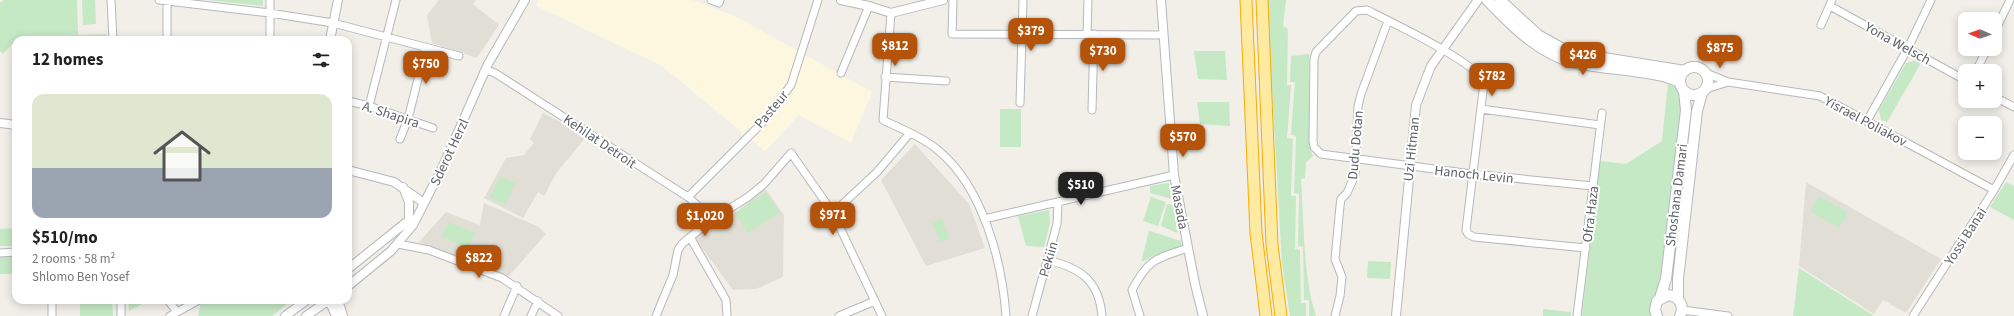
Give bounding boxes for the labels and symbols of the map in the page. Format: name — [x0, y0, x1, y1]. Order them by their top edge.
north arrow — [1958, 12, 2002, 56]
street label: Yona Welsch — [1860, 17, 1934, 70]
pin: $379 — [1007, 18, 1055, 52]
pin: $812 — [871, 33, 919, 67]
pin: $875 — [1696, 35, 1744, 69]
pin: $730 — [1079, 38, 1127, 72]
pin: $426 — [1559, 42, 1607, 76]
pin: $750 — [402, 51, 450, 85]
pin: $782 — [1468, 63, 1516, 97]
street label: Pasteur — [750, 86, 794, 133]
street label: Yisrael Poliakov — [1820, 91, 1911, 152]
street label: A. Shapira — [360, 96, 422, 134]
street label: Kehilat Detroit — [559, 110, 640, 174]
street label: Dudu Dotan — [1343, 110, 1369, 181]
street label: Sderot Herzl — [426, 115, 474, 189]
street label: Uzi Hitman — [1399, 116, 1425, 182]
pin: $570 — [1159, 124, 1207, 158]
street label: Shoshana Damari — [1661, 143, 1693, 248]
street label: Hanoch Levin — [1433, 161, 1514, 189]
pin: $510 — [1057, 172, 1105, 206]
street label: Masada — [1165, 183, 1193, 231]
street label: Ofra Haza — [1578, 185, 1604, 243]
pin: $971 — [809, 202, 857, 236]
pin: $1,020 — [672, 203, 738, 237]
street label: Yossi Banai — [1939, 204, 1992, 270]
street label: Pekiin — [1034, 239, 1064, 279]
pin: $822 — [455, 245, 503, 279]

